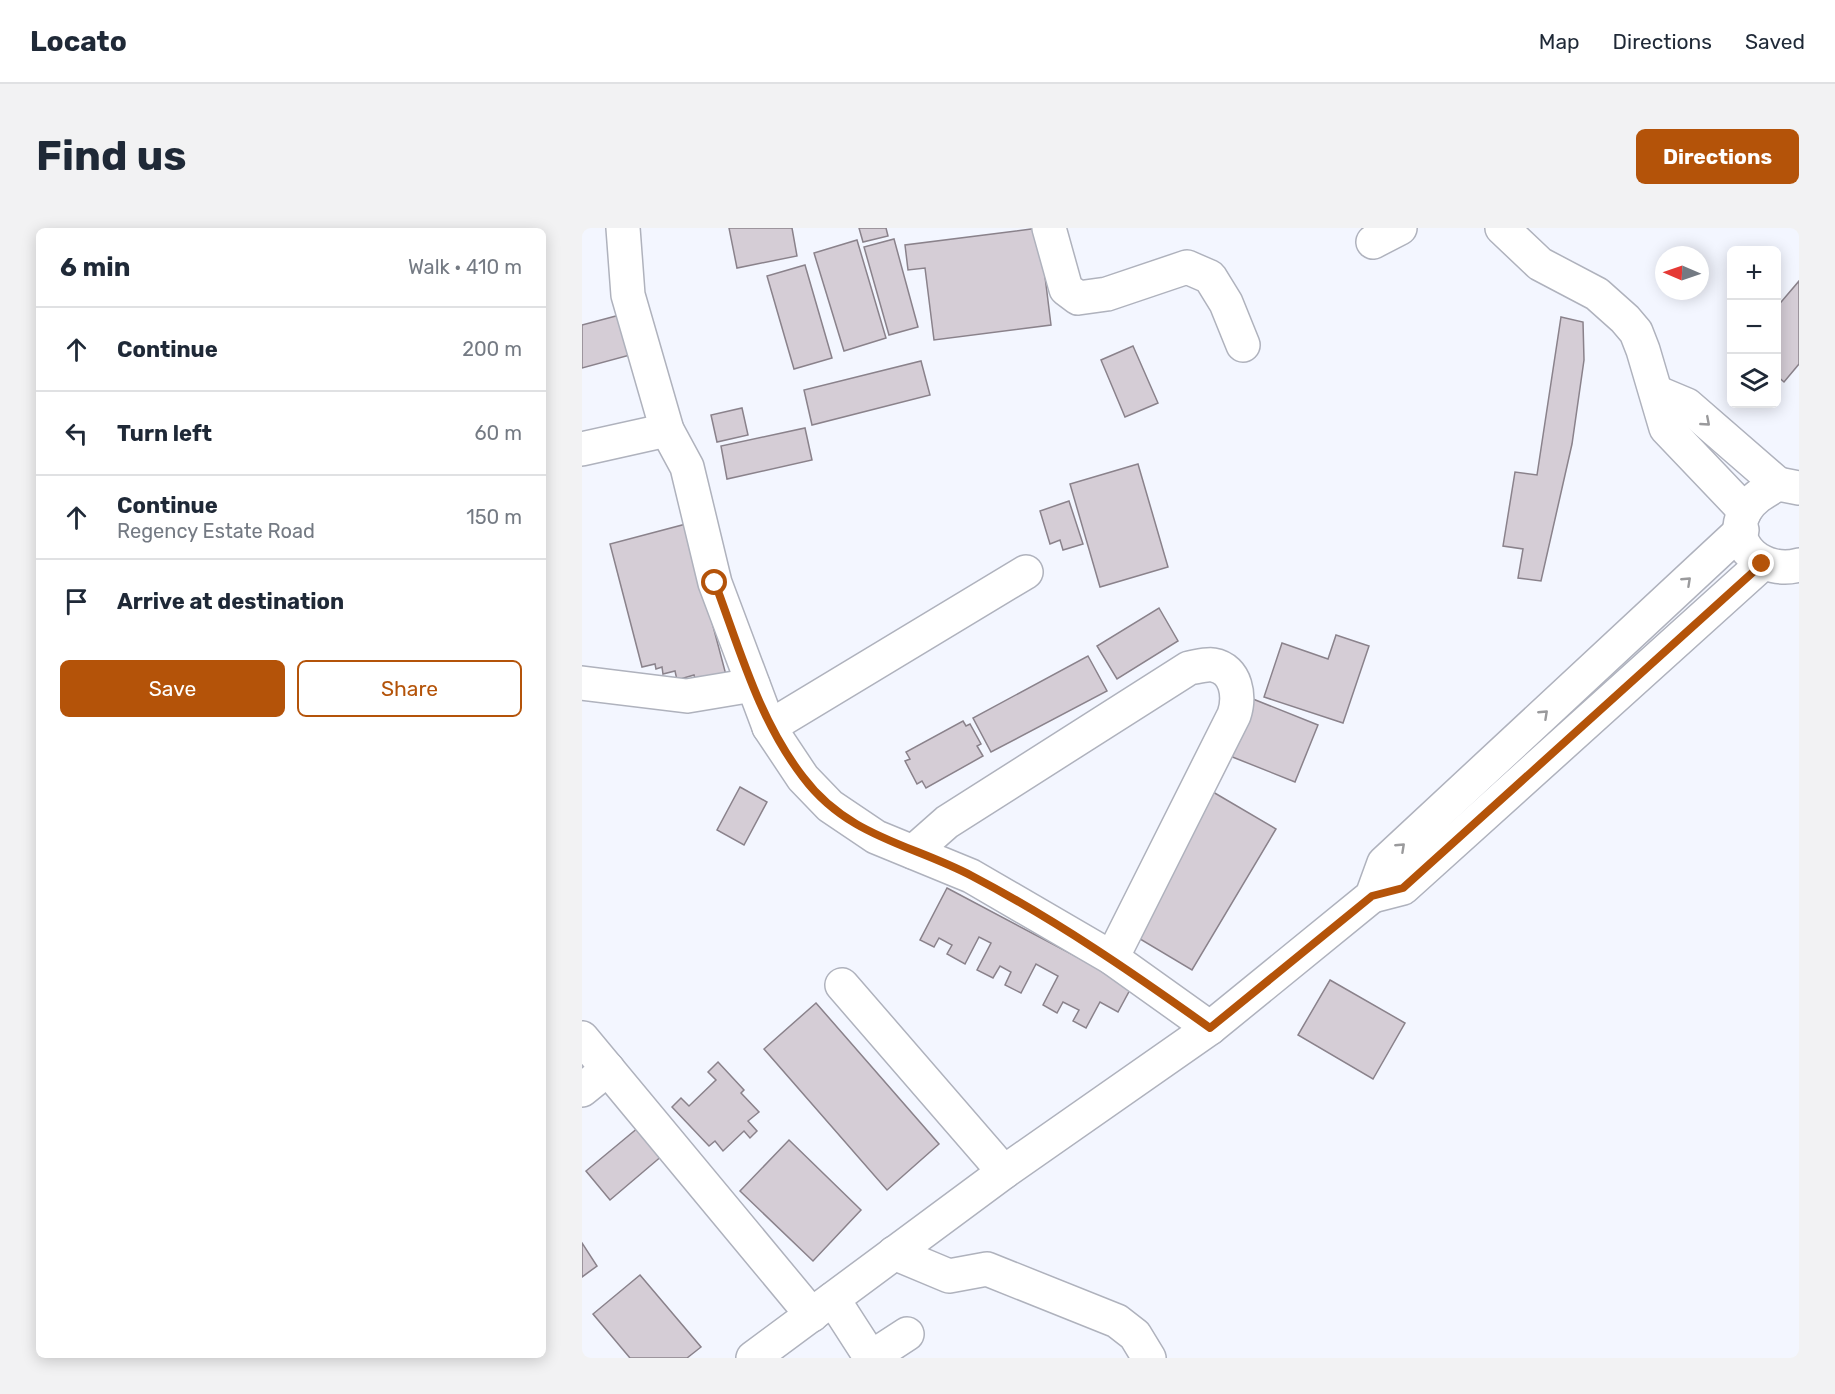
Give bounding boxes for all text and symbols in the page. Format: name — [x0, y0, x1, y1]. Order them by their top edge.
text: Locato — [30, 25, 127, 58]
text: Map — [1539, 29, 1580, 54]
text: Directions — [1613, 29, 1712, 54]
text: Saved — [1745, 29, 1805, 54]
button: Directions — [1636, 129, 1799, 184]
text: Find us — [36, 131, 187, 181]
north arrow — [1655, 246, 1709, 300]
map controls — [1727, 246, 1781, 408]
button: + — [1727, 246, 1781, 300]
text: 6 min — [60, 252, 130, 283]
text: Walk · 410 m — [408, 255, 522, 279]
button: − — [1727, 300, 1781, 354]
icon: ahead — [60, 333, 93, 366]
text: Continue — [117, 336, 218, 363]
text: 200 m — [462, 337, 522, 361]
button: layers — [1727, 354, 1781, 408]
one-way arrow — [1699, 415, 1710, 426]
icon: left — [60, 417, 93, 450]
text: Turn left — [117, 420, 212, 447]
text: 60 m — [475, 421, 522, 445]
text: Continue — [117, 492, 218, 519]
icon: ahead — [60, 501, 93, 534]
text: 150 m — [466, 505, 522, 529]
text: Regency Estate Road — [117, 519, 315, 543]
route end — [1748, 550, 1774, 576]
route start — [701, 569, 727, 595]
one-way arrow — [1680, 577, 1690, 588]
icon: arrive — [60, 585, 93, 618]
text: Arrive at destination — [117, 588, 344, 615]
button: Save — [60, 660, 285, 717]
button: Share — [297, 660, 522, 717]
one-way arrow — [1537, 710, 1548, 721]
one-way arrow — [1394, 843, 1405, 854]

